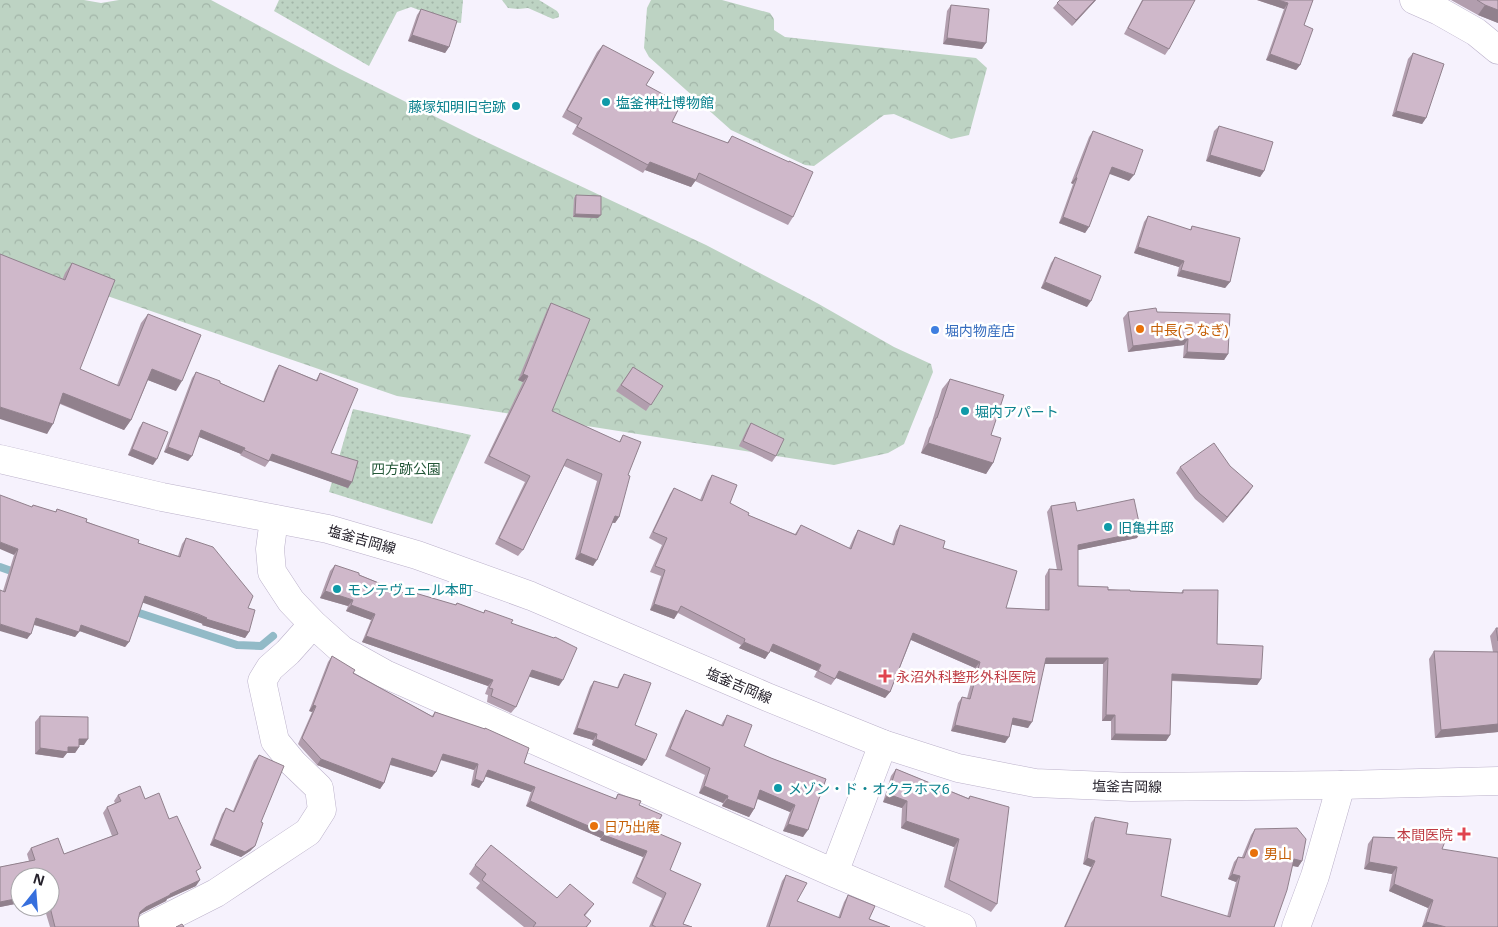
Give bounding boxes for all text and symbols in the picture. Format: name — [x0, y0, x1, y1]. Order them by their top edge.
place label: 塩釜神社博物館 — [616, 93, 714, 112]
marker: 塩釜神社博物館 — [600, 96, 612, 108]
place label: 藤塚知明旧宅跡 — [408, 97, 506, 116]
marker: 藤塚知明旧宅跡 — [510, 100, 522, 112]
place label: 中長(うなぎ) — [1150, 320, 1228, 339]
place label: 堀内物産店 — [945, 321, 1015, 340]
marker: 中長(うなぎ) — [1134, 323, 1146, 335]
marker: 堀内物産店 — [929, 324, 941, 336]
place label: 堀内アパート — [975, 402, 1059, 421]
marker: 堀内アパート — [959, 405, 971, 417]
park label: 四方跡公園 — [371, 459, 441, 478]
place label: 旧亀井邸 — [1118, 518, 1174, 537]
street label: 塩釜吉岡線 — [326, 520, 398, 558]
marker: 旧亀井邸 — [1102, 521, 1114, 533]
place label: モンテヴェール本町 — [347, 580, 473, 599]
marker: モンテヴェール本町 — [331, 583, 343, 595]
street label: 塩釜吉岡線 — [703, 663, 775, 707]
place label: 永沼外科整形外科医院 — [896, 667, 1036, 686]
marker: 永沼外科整形外科医院 — [878, 669, 892, 683]
street label: 塩釜吉岡線 — [1092, 776, 1162, 796]
place label: メゾン・ド・オクラホマ6 — [788, 779, 950, 798]
marker: メゾン・ド・オクラホマ6 — [772, 782, 784, 794]
place label: 日乃出庵 — [604, 817, 660, 836]
marker: 日乃出庵 — [588, 820, 600, 832]
place label: 本間医院 — [1397, 825, 1453, 844]
marker: 本間医院 — [1457, 827, 1471, 841]
place label: 男山 — [1264, 844, 1292, 863]
marker: 男山 — [1248, 847, 1260, 859]
north arrow — [10, 867, 60, 917]
text: N — [31, 868, 47, 890]

